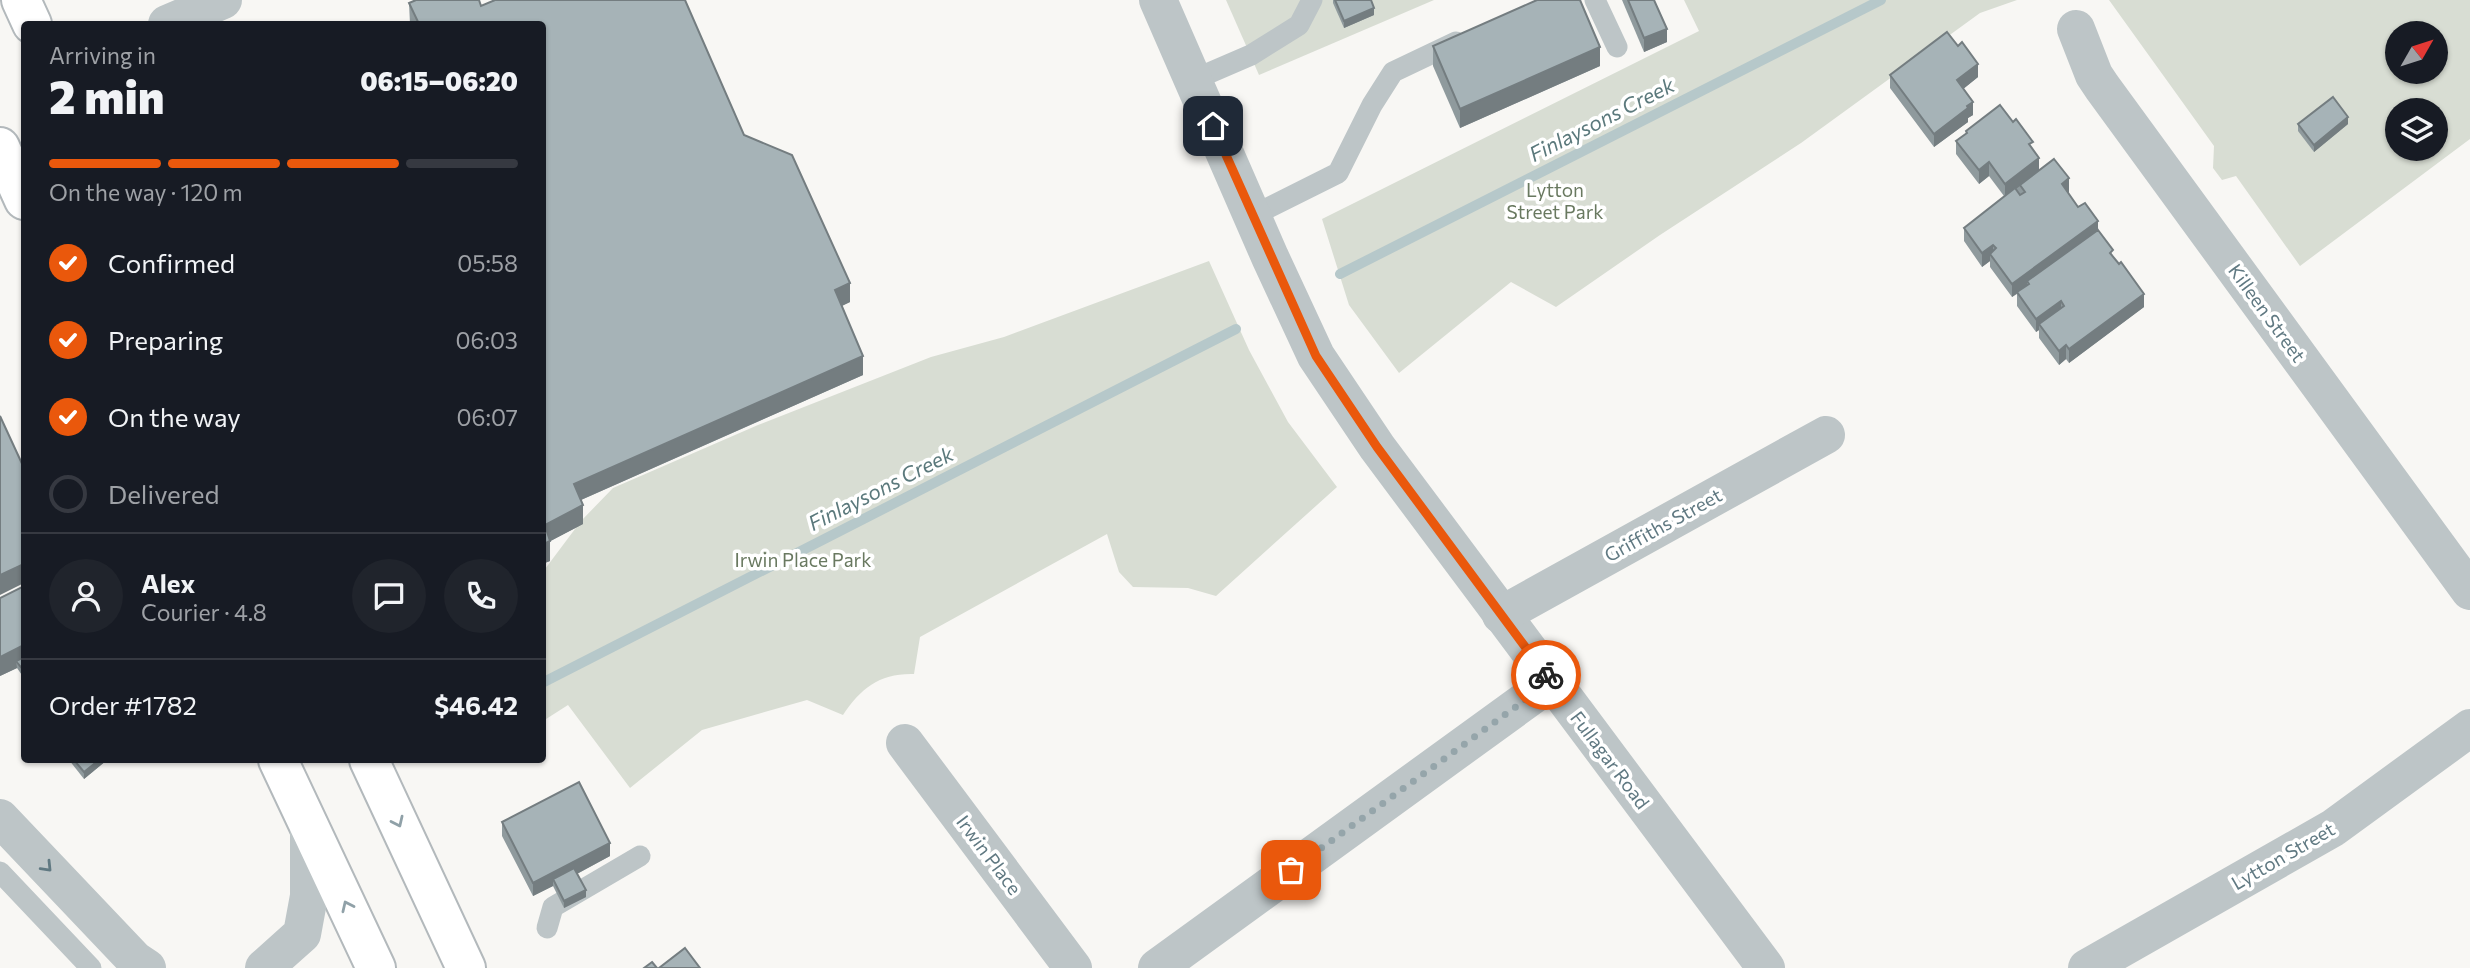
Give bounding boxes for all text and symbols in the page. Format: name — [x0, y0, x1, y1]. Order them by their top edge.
north arrow — [2385, 21, 2448, 84]
map controls — [2385, 21, 2448, 161]
text: Arriving in — [49, 41, 156, 69]
text: 06:15–06:20 — [360, 65, 518, 96]
text: 2 min — [49, 67, 165, 123]
water label: Finlaysons Creek — [1524, 71, 1679, 166]
pin — [1183, 96, 1243, 156]
button: layers — [2385, 98, 2448, 161]
icon: home — [1194, 107, 1232, 145]
text: On the way · 120 m — [49, 178, 243, 206]
park label: Lytton Street Park — [1506, 178, 1604, 223]
icon: check — [49, 244, 87, 282]
text: Confirmed — [108, 247, 235, 278]
text: 05:58 — [457, 249, 518, 277]
street label: Killeen Street — [2224, 259, 2311, 366]
icon: check — [49, 321, 87, 359]
text: Preparing — [108, 324, 223, 355]
text: 06:03 — [456, 326, 518, 354]
icon: check — [49, 398, 87, 436]
text: On the way — [108, 401, 241, 432]
text: 06:07 — [457, 403, 518, 431]
water label: Finlaysons Creek — [803, 440, 958, 535]
text: Delivered — [108, 478, 219, 509]
street label: Griffiths Street — [1600, 483, 1726, 566]
park label: Irwin Place Park — [734, 548, 872, 571]
button: person — [49, 559, 123, 633]
button: chat — [352, 559, 426, 633]
button: phone — [444, 559, 518, 633]
text: Alex — [141, 567, 195, 598]
text: Courier · 4.8 — [141, 598, 267, 626]
courier — [1511, 640, 1581, 710]
icon: bike — [1527, 656, 1565, 694]
text: Order #1782 — [49, 689, 197, 720]
text: $46.42 — [434, 689, 518, 720]
street label: Fullagar Road — [1566, 706, 1655, 813]
street label: Irwin Place — [952, 810, 1027, 899]
one-way arrow — [389, 814, 403, 827]
street label: Lytton Street — [2227, 817, 2339, 894]
pin — [1261, 840, 1321, 900]
icon: bag — [1272, 851, 1310, 889]
one-way arrow — [39, 859, 51, 872]
one-way arrow — [342, 901, 356, 913]

